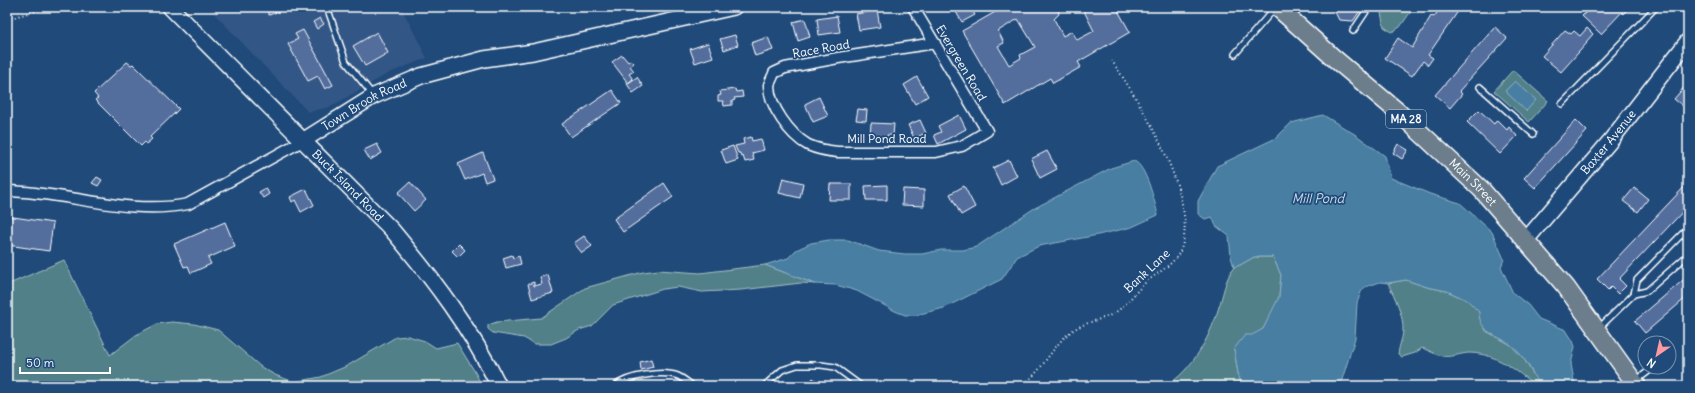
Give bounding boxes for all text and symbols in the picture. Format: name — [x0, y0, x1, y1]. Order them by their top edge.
street label: Evergreen Road — [933, 22, 990, 103]
street label: Race Road — [791, 36, 851, 61]
street label: Town Brook Road — [319, 75, 409, 134]
street label: Baxter Avenue — [1577, 106, 1639, 177]
road number: MA 28 — [1386, 110, 1426, 128]
street label: Mill Pond Road — [847, 131, 927, 146]
street label: Buck Island Road — [309, 146, 387, 224]
street label: Main Street — [1446, 155, 1500, 209]
water label: Mill Pond — [1292, 190, 1347, 207]
street label: Bank Lane — [1121, 246, 1173, 296]
north arrow — [1637, 335, 1677, 375]
scale bar — [20, 349, 110, 375]
text: 50 m — [26, 355, 55, 370]
text: N — [1644, 355, 1658, 371]

